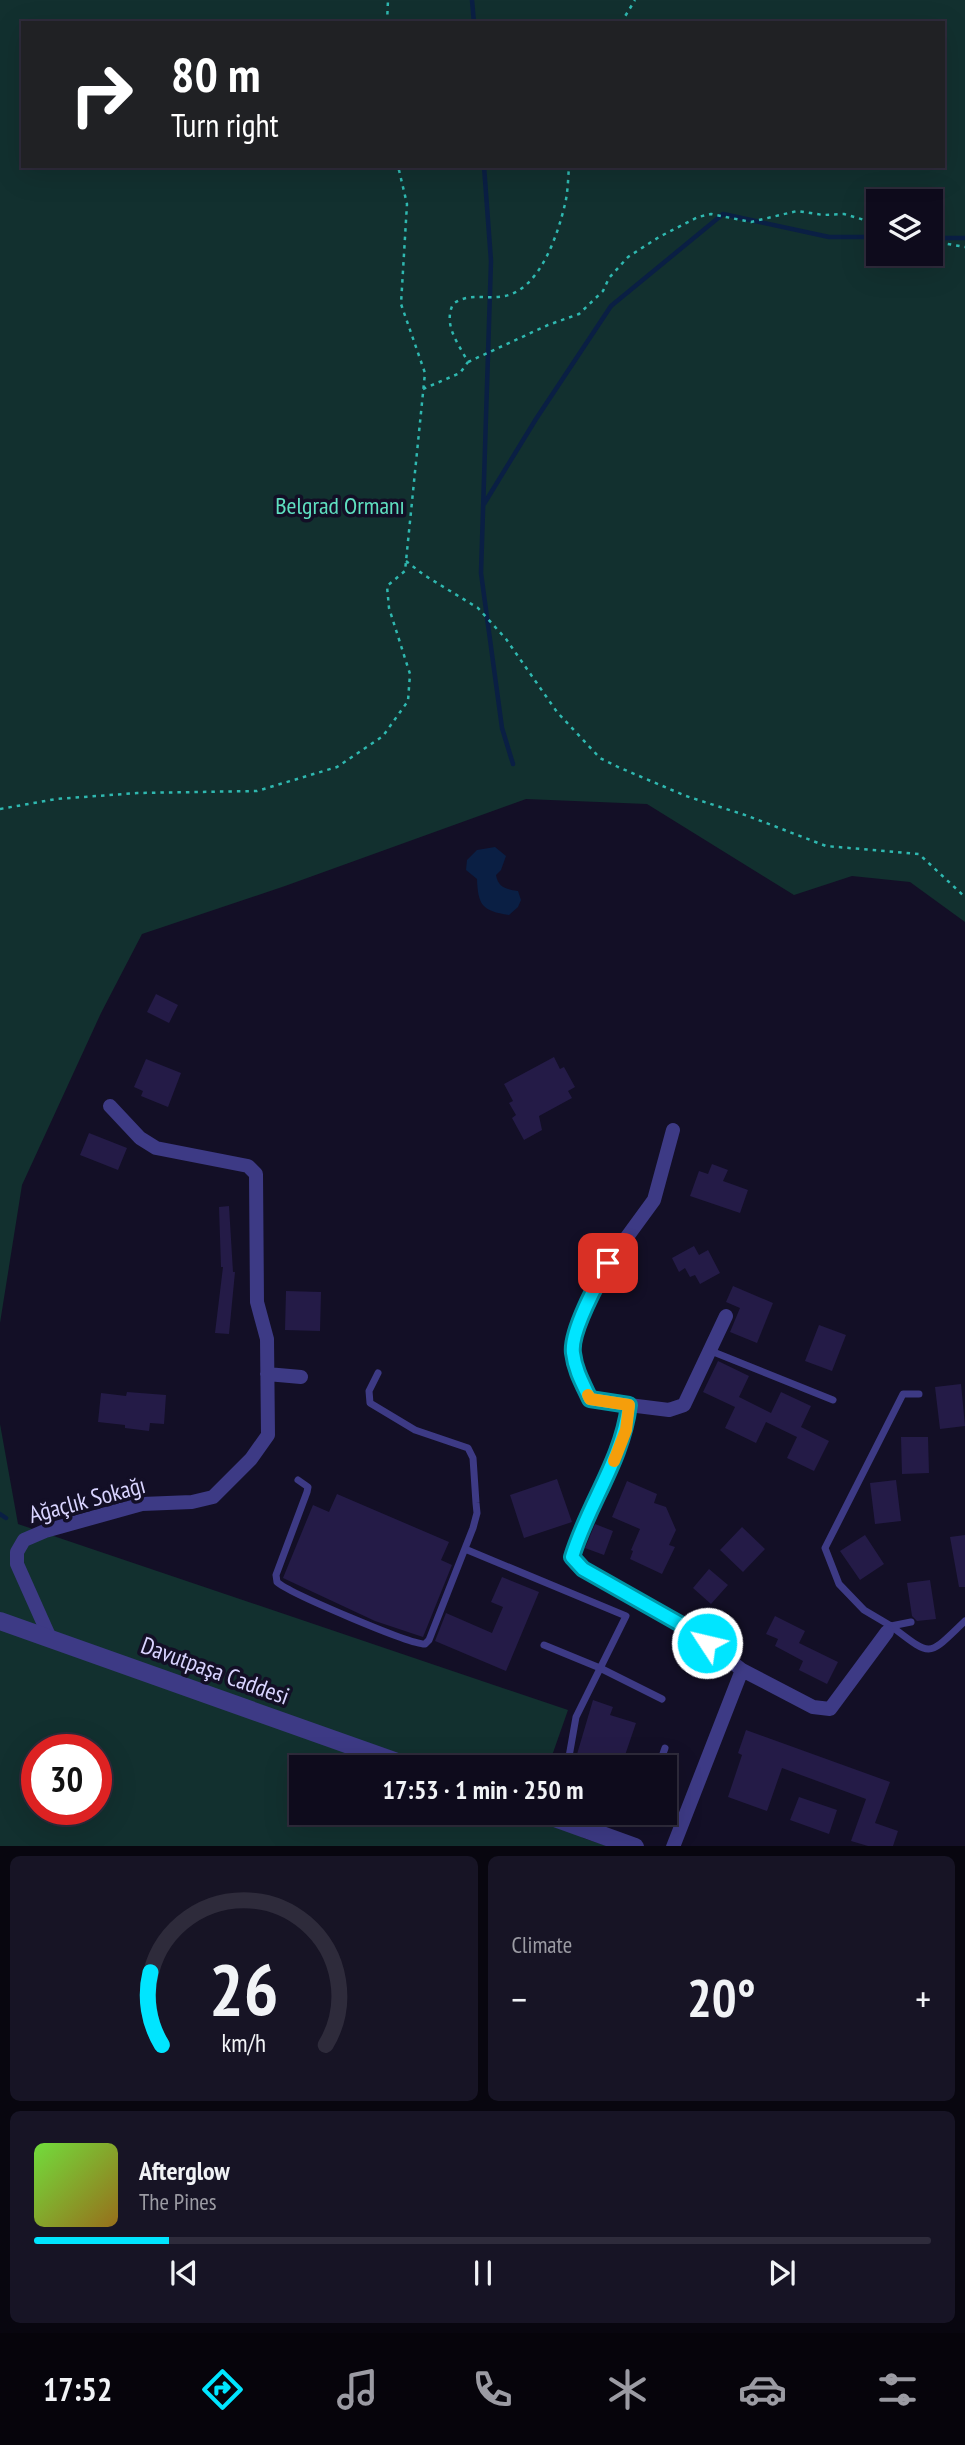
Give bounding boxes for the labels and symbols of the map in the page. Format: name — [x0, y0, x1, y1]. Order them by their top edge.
park label: Belgrad Ormanı — [275, 490, 405, 521]
pin — [578, 1233, 638, 1293]
street label: Ağaçlık Sokağı — [25, 1469, 149, 1530]
position arrow — [670, 1606, 744, 1680]
street label: Davutpaşa Caddesi — [137, 1629, 294, 1712]
speed limit sign: 30 — [21, 1734, 112, 1825]

